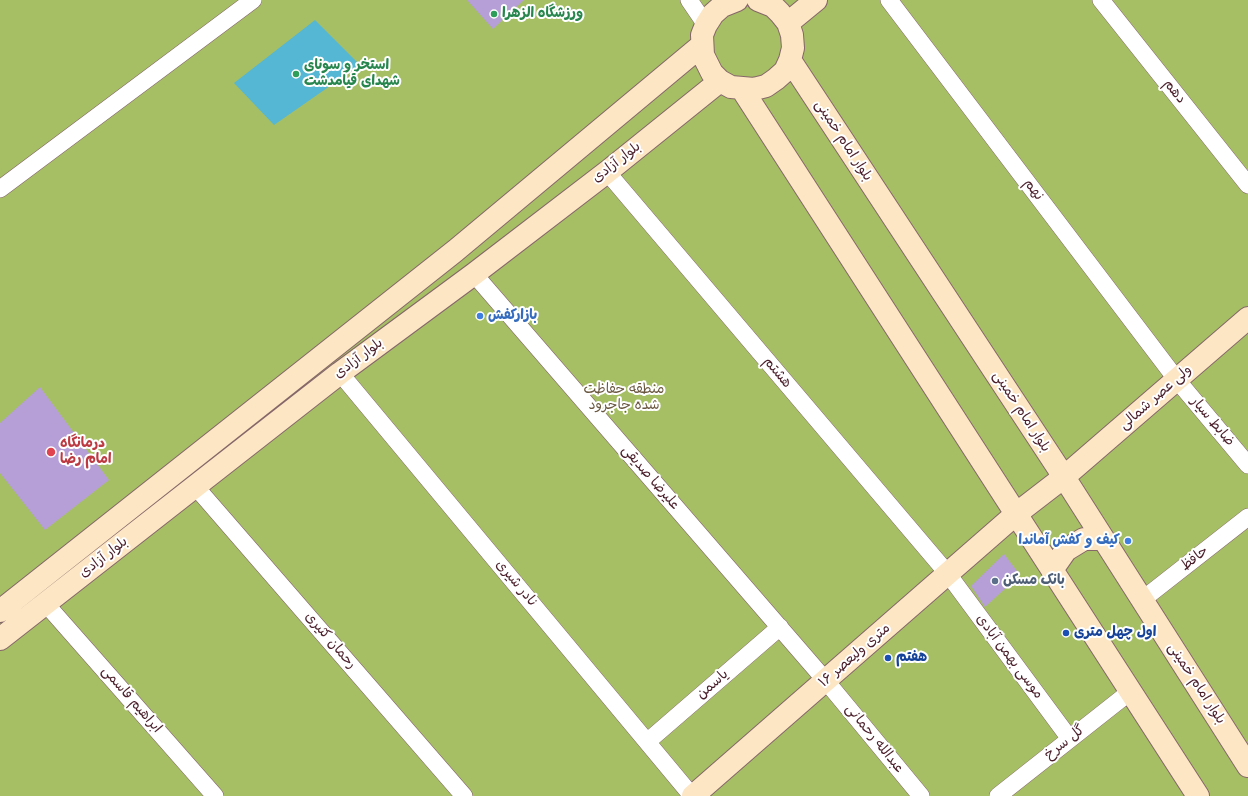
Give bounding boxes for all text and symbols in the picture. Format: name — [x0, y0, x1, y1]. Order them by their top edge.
place label: ورزشگاه الزهرا — [502, 6, 583, 22]
marker: ورزشگاه الزهرا — [489, 9, 499, 19]
place label: استخر و سونای شهدای قیامدشت — [304, 58, 400, 90]
marker: استخر و سونای شهدای قیامدشت — [291, 69, 301, 79]
street label: دهم — [1159, 76, 1189, 108]
street label: بلوار امام خمینی — [811, 97, 875, 185]
street label: بلوار آزادی — [589, 139, 645, 187]
street label: نهم — [1019, 176, 1047, 204]
place label: بازارکفش — [488, 308, 537, 324]
marker: بازارکفش — [475, 311, 485, 321]
street label: بلوار آزادی — [331, 335, 387, 383]
street label: هشتم — [759, 354, 795, 392]
street label: ولی عصر شمالی — [1116, 362, 1196, 434]
street label: بلوار امام خمینی — [989, 368, 1053, 456]
park label: منطقه حفاظت شده جاجرود — [584, 382, 664, 414]
street label: ضابط سیار — [1186, 394, 1238, 450]
place label: درمانگاه امام رضا — [60, 436, 112, 468]
street label: علیرضا صدیقی — [617, 442, 683, 514]
marker: درمانگاه امام رضا — [45, 446, 57, 458]
place label: کیف و کفش آماندا — [1019, 533, 1120, 549]
street label: بلوار آزادی — [76, 534, 132, 582]
marker: کیف و کفش آماندا — [1123, 536, 1133, 546]
street label: حافظ — [1178, 543, 1212, 575]
street label: نادر شیری — [491, 557, 541, 611]
place label: بانک مسکن — [1003, 573, 1065, 589]
marker: بانک مسکن — [990, 576, 1000, 586]
street label: رحمان کثیری — [301, 609, 359, 673]
street label: موسی بهمن آبادی — [972, 611, 1046, 703]
street label: ۱۶ متری ولیعصر — [816, 620, 894, 692]
place label: اول چهل متری — [1074, 625, 1156, 641]
marker: اول چهل متری — [1061, 628, 1071, 638]
street label: بلوار امام خمینی — [1164, 640, 1228, 728]
place label: هفتم — [896, 650, 927, 666]
marker: هفتم — [883, 653, 893, 663]
street label: ابراهیم قاسمی — [97, 663, 165, 737]
street label: یاسمن — [694, 667, 732, 703]
street label: عبدالله رحمانی — [841, 701, 907, 777]
street label: گل سرخ — [1041, 722, 1089, 764]

